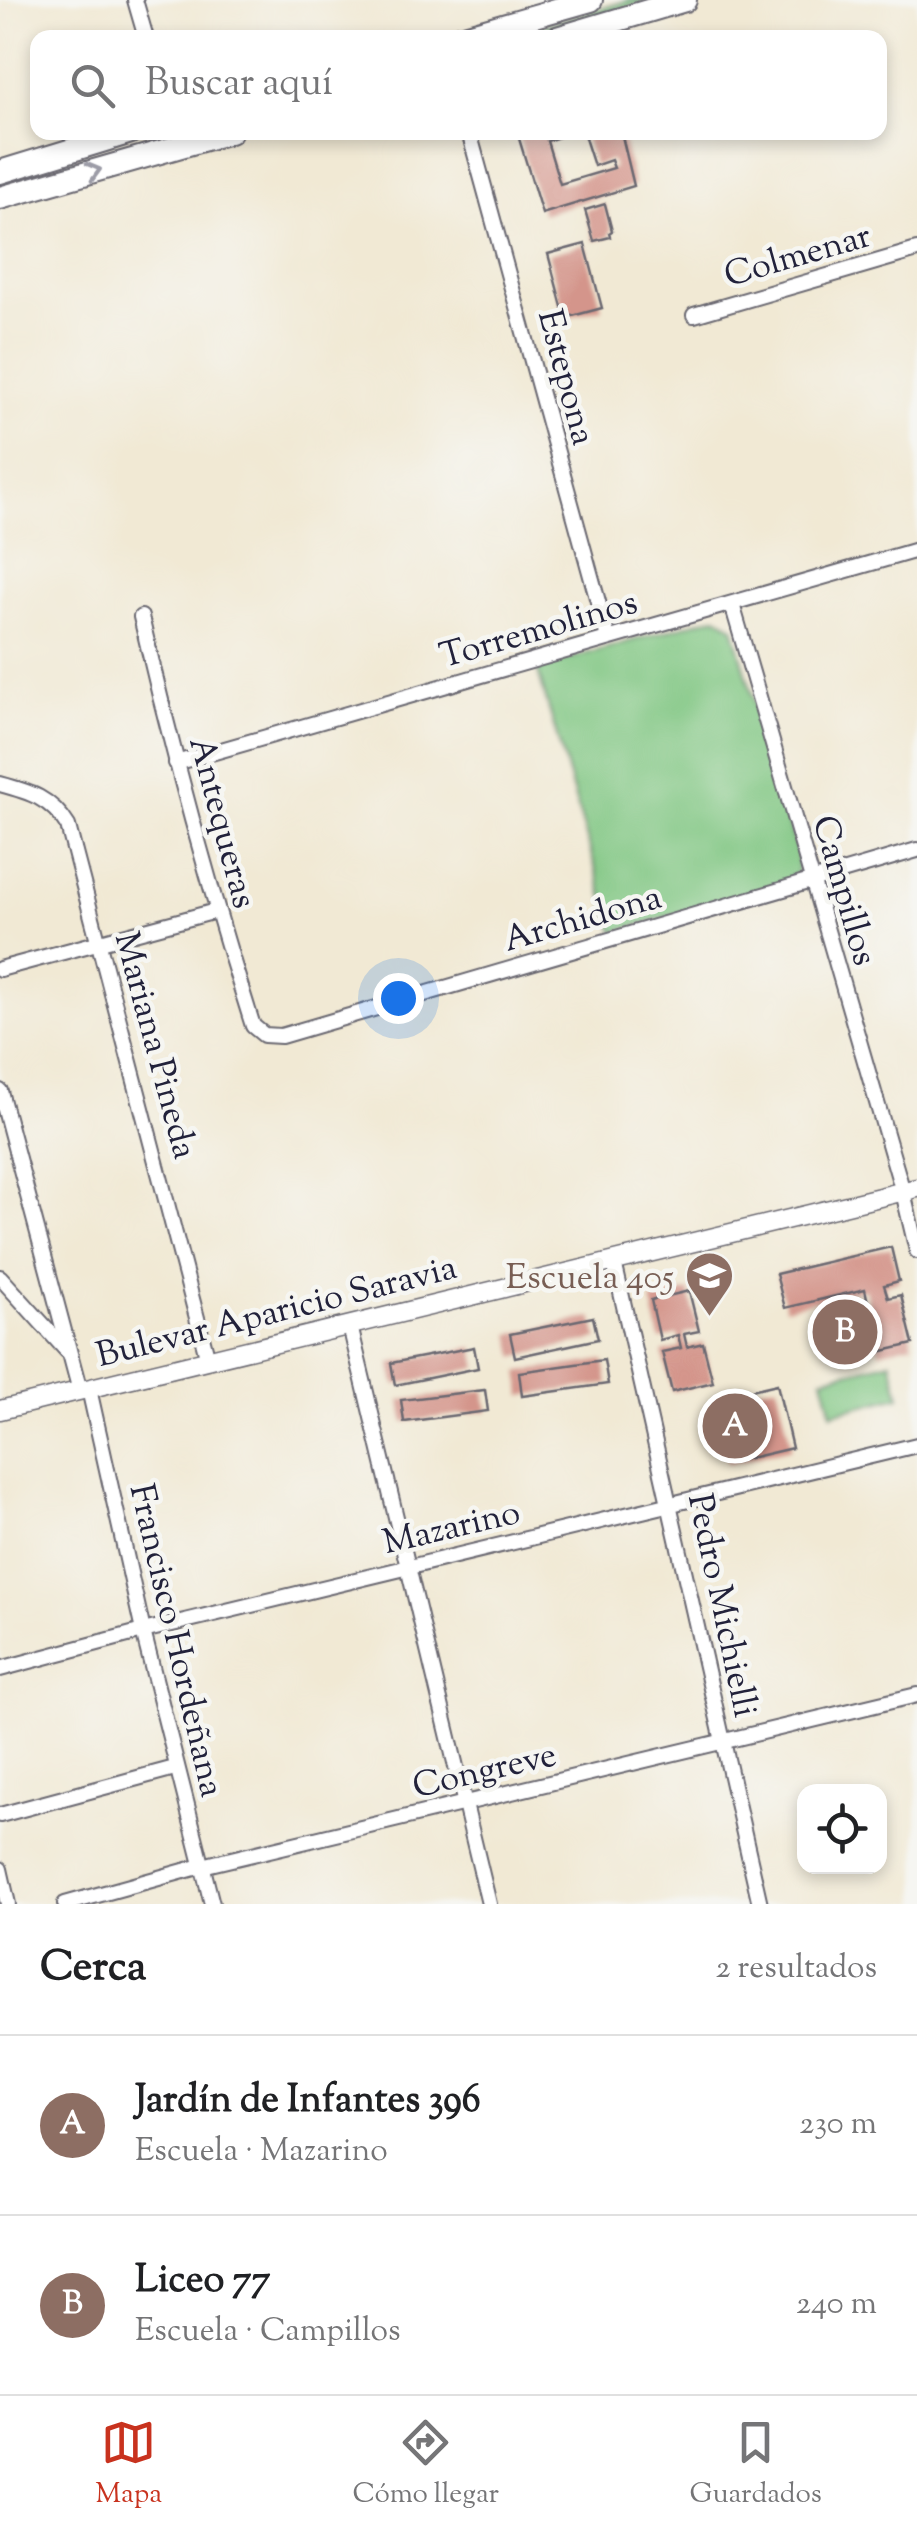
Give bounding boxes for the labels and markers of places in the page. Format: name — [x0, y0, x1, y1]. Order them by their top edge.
school or university icon: Escuela 405 — [683, 1250, 735, 1318]
place label: Escuela 405 — [506, 1254, 674, 1305]
pin: B — [812, 1294, 878, 1370]
pin: A — [702, 1388, 768, 1464]

